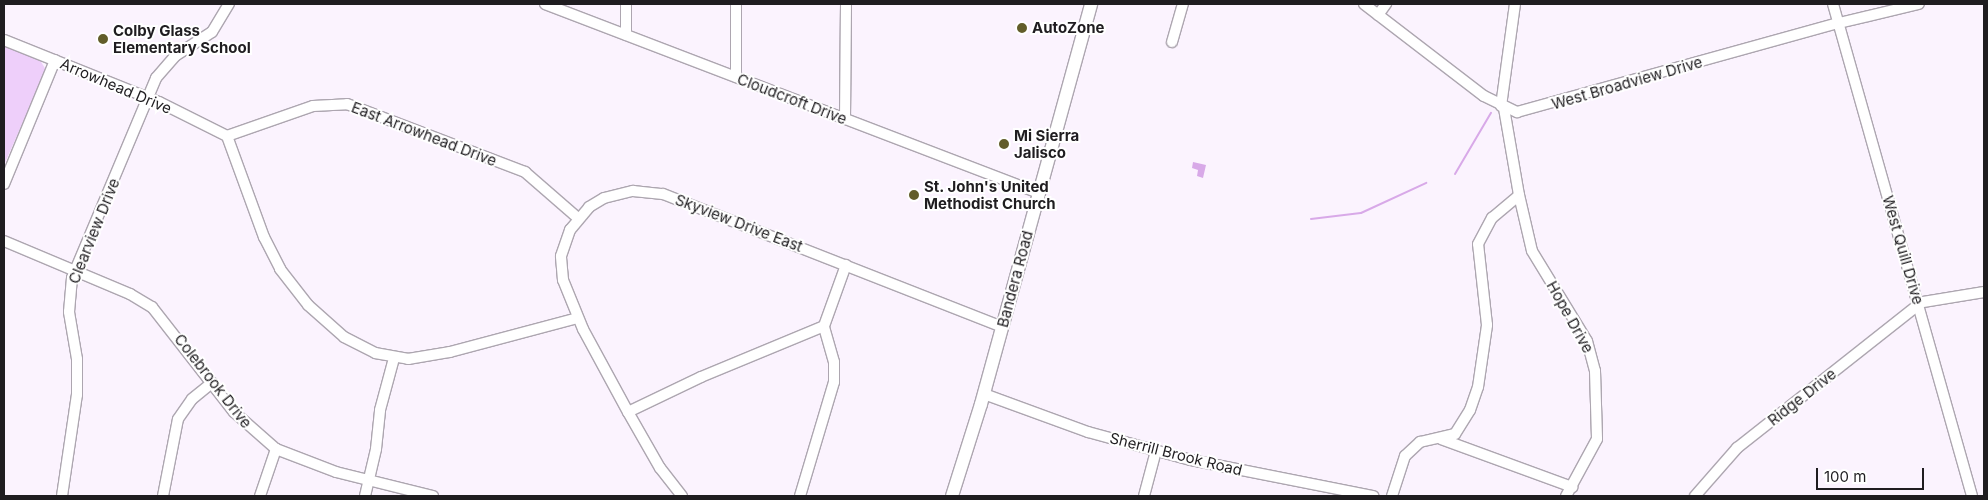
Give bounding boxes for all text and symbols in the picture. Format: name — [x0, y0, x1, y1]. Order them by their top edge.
place label: AutoZone — [1032, 19, 1105, 37]
place label: Colby Glass Elementary School — [113, 21, 251, 56]
marker: AutoZone — [1016, 22, 1028, 34]
marker: Colby Glass Elementary School — [97, 33, 109, 45]
street label: West Broadview Drive — [1549, 53, 1705, 113]
street label: Arrowhead Drive — [58, 54, 174, 118]
street label: Cloudcroft Drive — [735, 70, 849, 128]
street label: East Arrowhead Drive — [349, 98, 499, 170]
place label: Mi Sierra Jalisco — [1014, 126, 1079, 161]
marker: Mi Sierra Jalisco — [998, 138, 1010, 150]
street label: Clearview Drive — [65, 176, 123, 286]
place label: St. John's United Methodist Church — [924, 177, 1056, 212]
marker: St. John's United Methodist Church — [908, 189, 920, 201]
street label: Skyview Drive East — [673, 190, 805, 256]
street label: West Quill Drive — [1879, 193, 1927, 307]
street label: Bandera Road — [993, 229, 1037, 329]
street label: Hope Drive — [1543, 278, 1597, 356]
street label: Colebrook Drive — [171, 330, 255, 432]
street label: Ridge Drive — [1764, 365, 1840, 429]
street label: Sherrill Brook Road — [1108, 429, 1244, 479]
scale bar — [1818, 458, 1926, 490]
text: 100 m — [1824, 467, 1866, 486]

